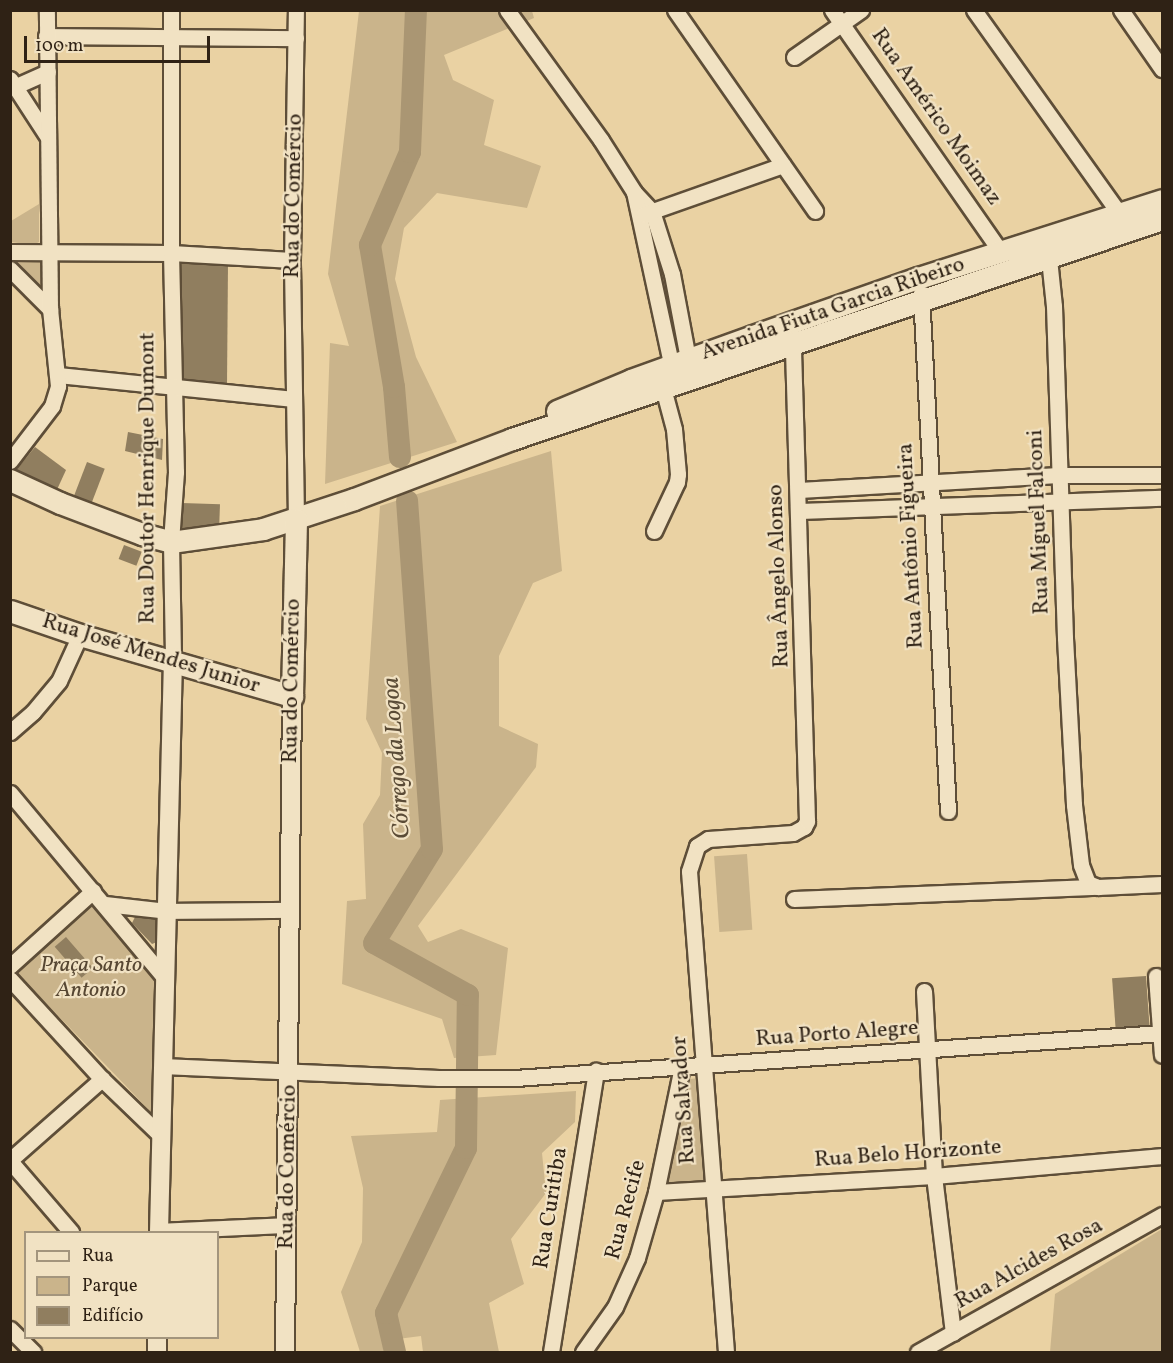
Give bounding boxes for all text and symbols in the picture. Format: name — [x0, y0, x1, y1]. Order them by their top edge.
scale bar — [27, 24, 213, 62]
street label: Rua Américo Moimaz — [865, 24, 1007, 210]
text: 100 m — [35, 34, 84, 59]
street label: Rua do Comércio — [279, 113, 309, 279]
street label: Avenida Fiuta Garcia Ribeiro — [698, 251, 968, 367]
street label: Rua Doutor Henrique Dumont — [135, 332, 161, 624]
street label: Rua Miguel Falconi — [1023, 429, 1055, 615]
street label: Rua Antônio Figueira — [892, 443, 930, 649]
street label: Rua Ângelo Alonso — [763, 484, 795, 668]
street label: Rua do Comércio — [277, 598, 307, 764]
street label: Rua José Mendes Junior — [39, 608, 263, 700]
water label: Córrego da Logoa — [378, 676, 418, 840]
park label: Praça Santo Antonio — [40, 952, 142, 1004]
street label: Rua Porto Alegre — [755, 1015, 919, 1053]
street label: Rua Salvador — [666, 1035, 702, 1165]
street label: Rua do Comércio — [273, 1084, 303, 1250]
street label: Rua Belo Horizonte — [814, 1134, 1002, 1174]
street label: Rua Curitiba — [528, 1145, 574, 1271]
street label: Rua Recife — [600, 1157, 652, 1263]
street label: Rua Alcides Rosa — [951, 1213, 1107, 1315]
legend — [24, 1231, 219, 1339]
text: Rua — [82, 1244, 113, 1269]
text: Parque — [82, 1274, 137, 1299]
text: Edifício — [82, 1304, 143, 1329]

